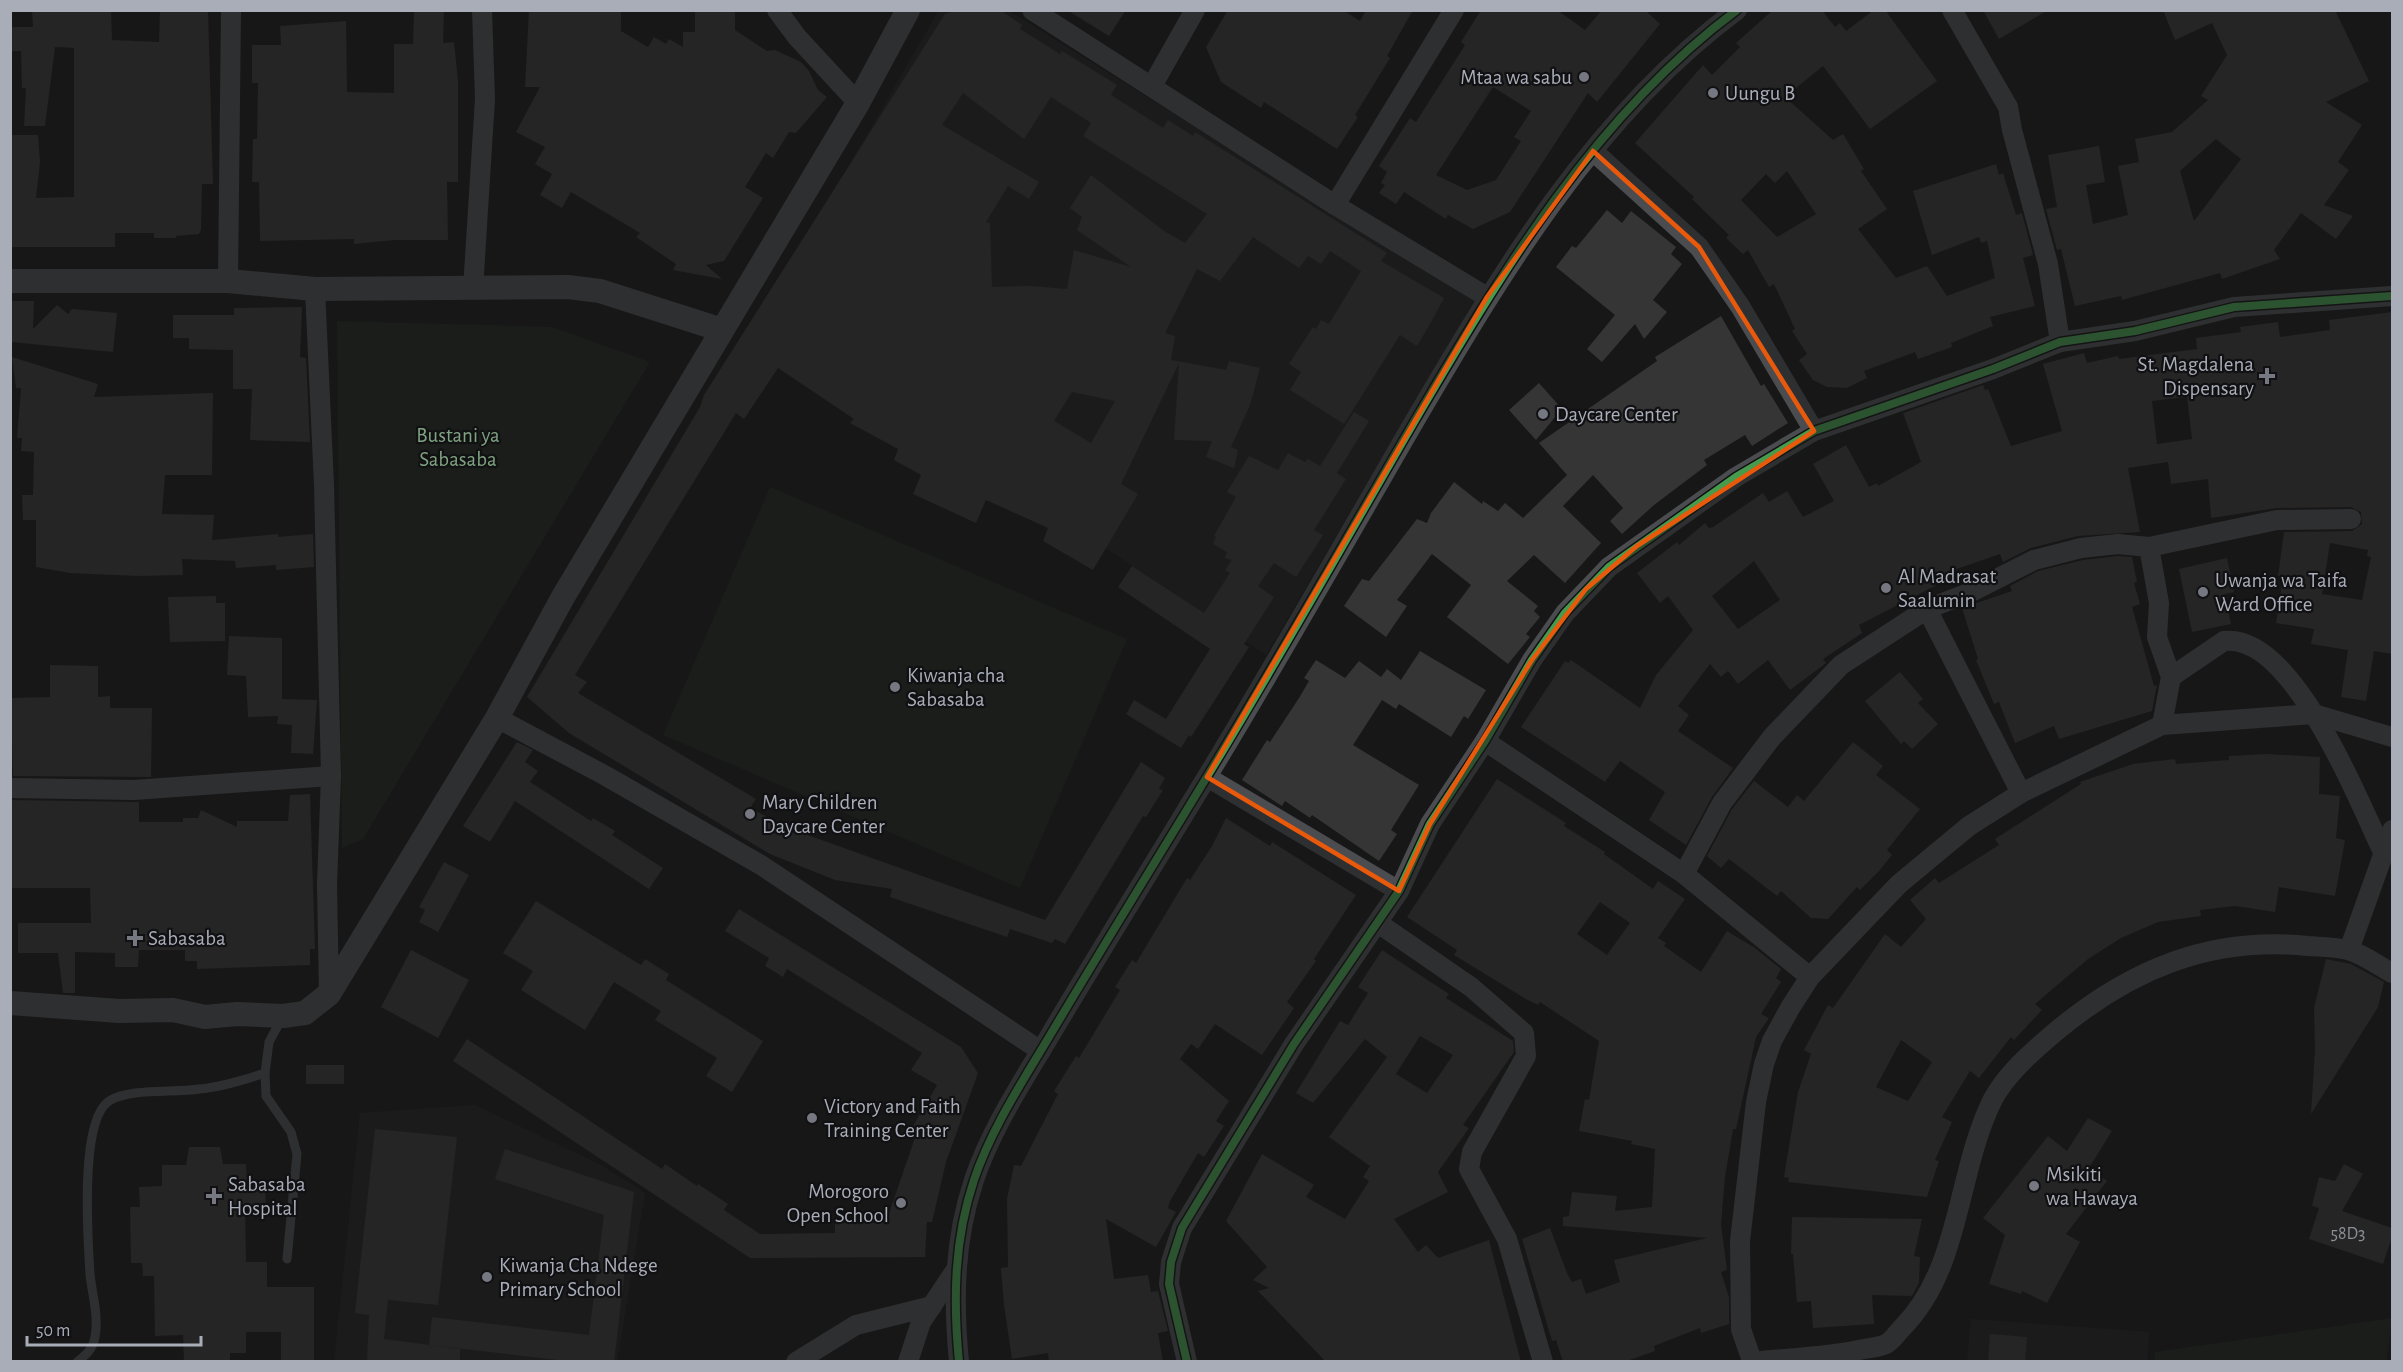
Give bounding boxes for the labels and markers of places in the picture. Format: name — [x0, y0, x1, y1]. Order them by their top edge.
place label: Mtaa wa sabu — [1460, 67, 1572, 88]
marker: Mtaa wa sabu — [1577, 70, 1591, 84]
place label: Uungu B — [1725, 83, 1795, 104]
marker: Uungu B — [1706, 86, 1720, 100]
place label: St. Magdalena Dispensary — [2137, 354, 2254, 399]
marker: St. Magdalena Dispensary — [2258, 367, 2276, 385]
place label: Daycare Center — [1555, 404, 1678, 425]
marker: Daycare Center — [1536, 407, 1550, 421]
place label: Al Madrasat Saalumin — [1898, 566, 1996, 611]
place label: Uwanja wa Taifa Ward Office — [2215, 570, 2348, 615]
marker: Al Madrasat Saalumin — [1879, 581, 1893, 595]
marker: Uwanja wa Taifa Ward Office — [2196, 585, 2210, 599]
place label: Kiwanja cha Sabasaba — [907, 665, 1005, 710]
marker: Kiwanja cha Sabasaba — [888, 680, 902, 694]
place label: Mary Children Daycare Center — [762, 792, 885, 837]
marker: Mary Children Daycare Center — [743, 807, 757, 821]
place label: Sabasaba — [148, 928, 226, 949]
marker: Sabasaba — [126, 929, 144, 947]
place label: Victory and Faith Training Center — [824, 1096, 961, 1141]
marker: Victory and Faith Training Center — [805, 1111, 819, 1125]
place label: Msikiti wa Hawaya — [2046, 1164, 2138, 1209]
place label: Sabasaba Hospital — [228, 1174, 306, 1219]
marker: Msikiti wa Hawaya — [2027, 1179, 2041, 1193]
place label: Morogoro Open School — [787, 1181, 889, 1226]
marker: Sabasaba Hospital — [205, 1187, 223, 1205]
marker: Morogoro Open School — [894, 1196, 908, 1210]
place label: Kiwanja Cha Ndege Primary School — [499, 1255, 658, 1300]
marker: Kiwanja Cha Ndege Primary School — [480, 1270, 494, 1284]

